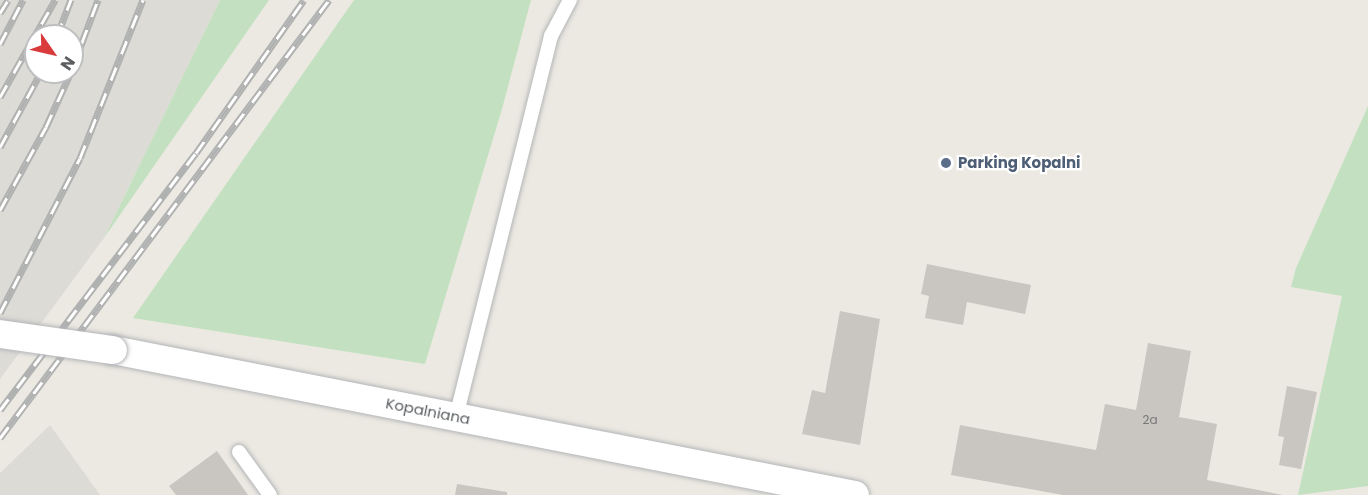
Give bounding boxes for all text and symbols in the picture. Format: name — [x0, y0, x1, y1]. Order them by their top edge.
north arrow — [24, 24, 84, 84]
text: N — [55, 52, 81, 75]
place label: Parking Kopalni — [958, 154, 1080, 172]
marker: Parking Kopalni — [939, 156, 953, 170]
street label: Kopalniana — [384, 394, 472, 428]
house number: 2a — [1142, 413, 1158, 427]

